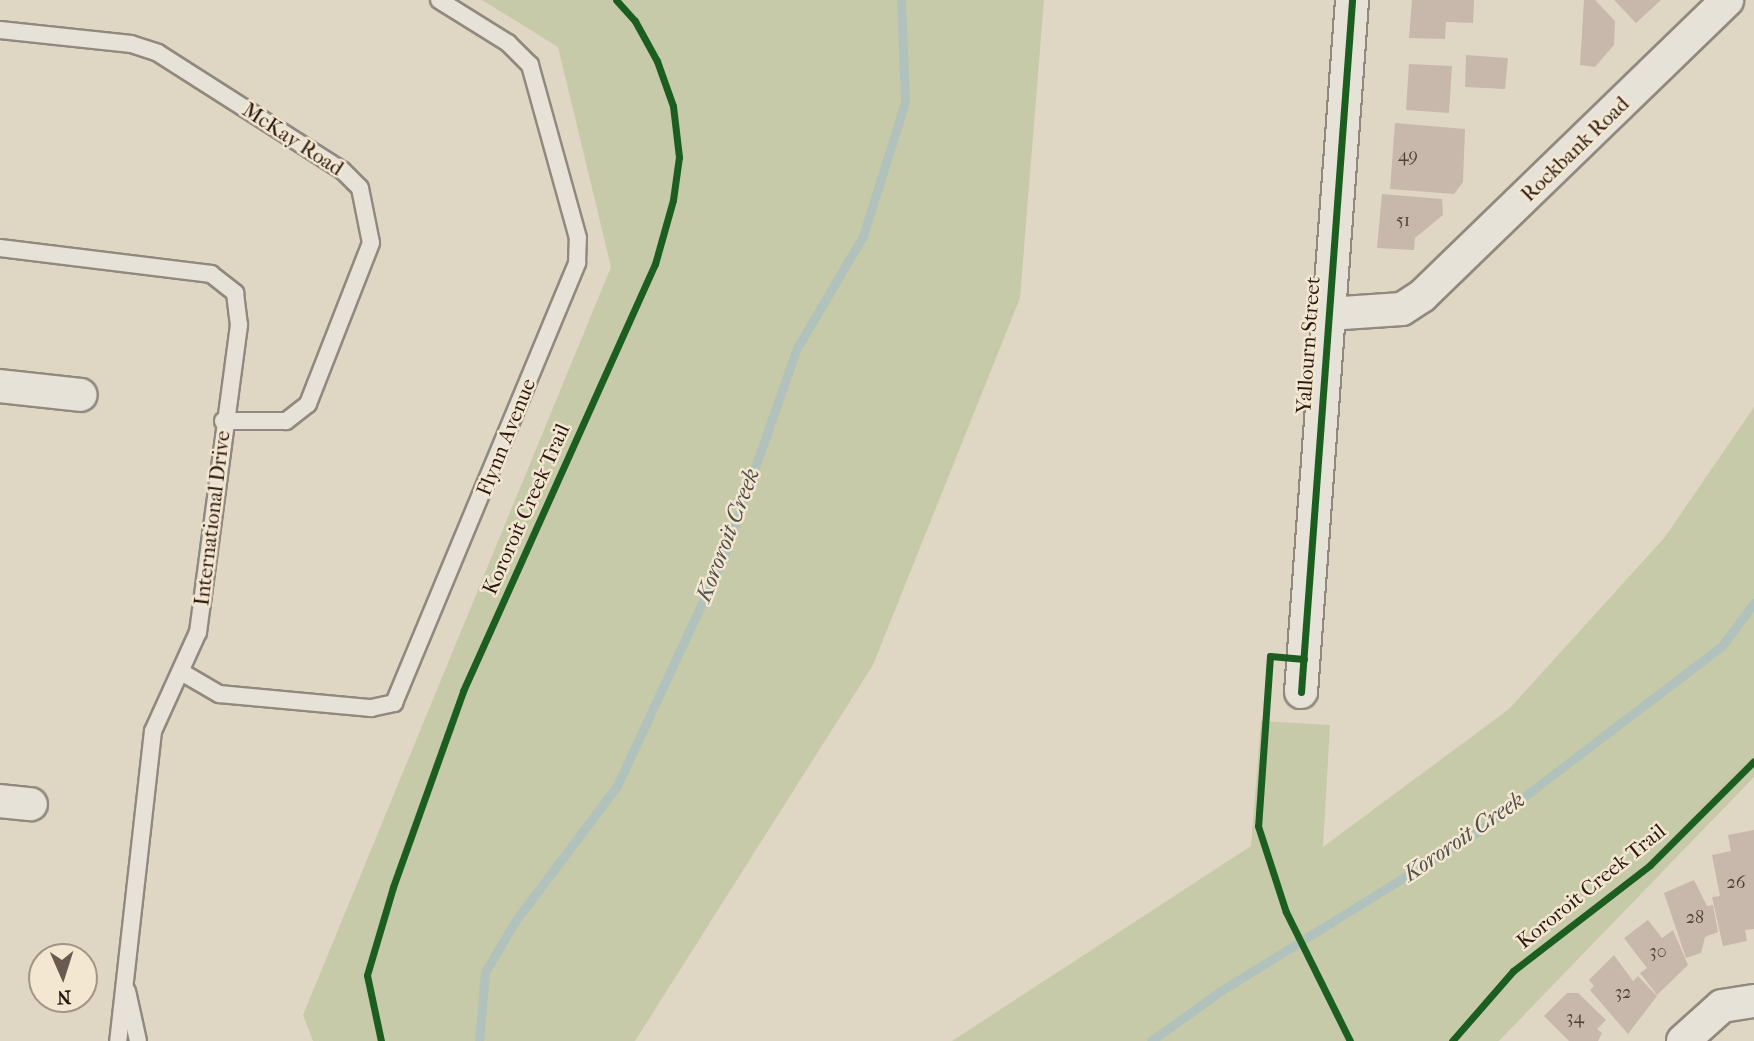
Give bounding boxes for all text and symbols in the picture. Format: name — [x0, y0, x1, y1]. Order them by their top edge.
street label: Rockbank Road — [1516, 91, 1634, 207]
street label: McKay Road — [238, 97, 348, 181]
house number: 49 — [1398, 145, 1418, 167]
house number: 51 — [1396, 210, 1410, 232]
street label: Yallourn Street — [1291, 276, 1325, 414]
street label: Flynn Avenue — [471, 375, 541, 499]
street label: Kororoit Creek Trail — [477, 420, 575, 598]
street label: International Drive — [189, 429, 235, 607]
water label: Kororoit Creek — [690, 464, 766, 606]
water label: Kororoit Creek — [1398, 786, 1530, 888]
street label: Kororoit Creek Trail — [1511, 818, 1671, 954]
house number: 26 — [1726, 872, 1746, 894]
house number: 28 — [1686, 907, 1704, 929]
house number: 30 — [1649, 941, 1667, 963]
north arrow — [28, 943, 98, 1013]
house number: 32 — [1615, 982, 1631, 1004]
text: N — [56, 986, 72, 1008]
house number: 34 — [1566, 1007, 1584, 1029]

